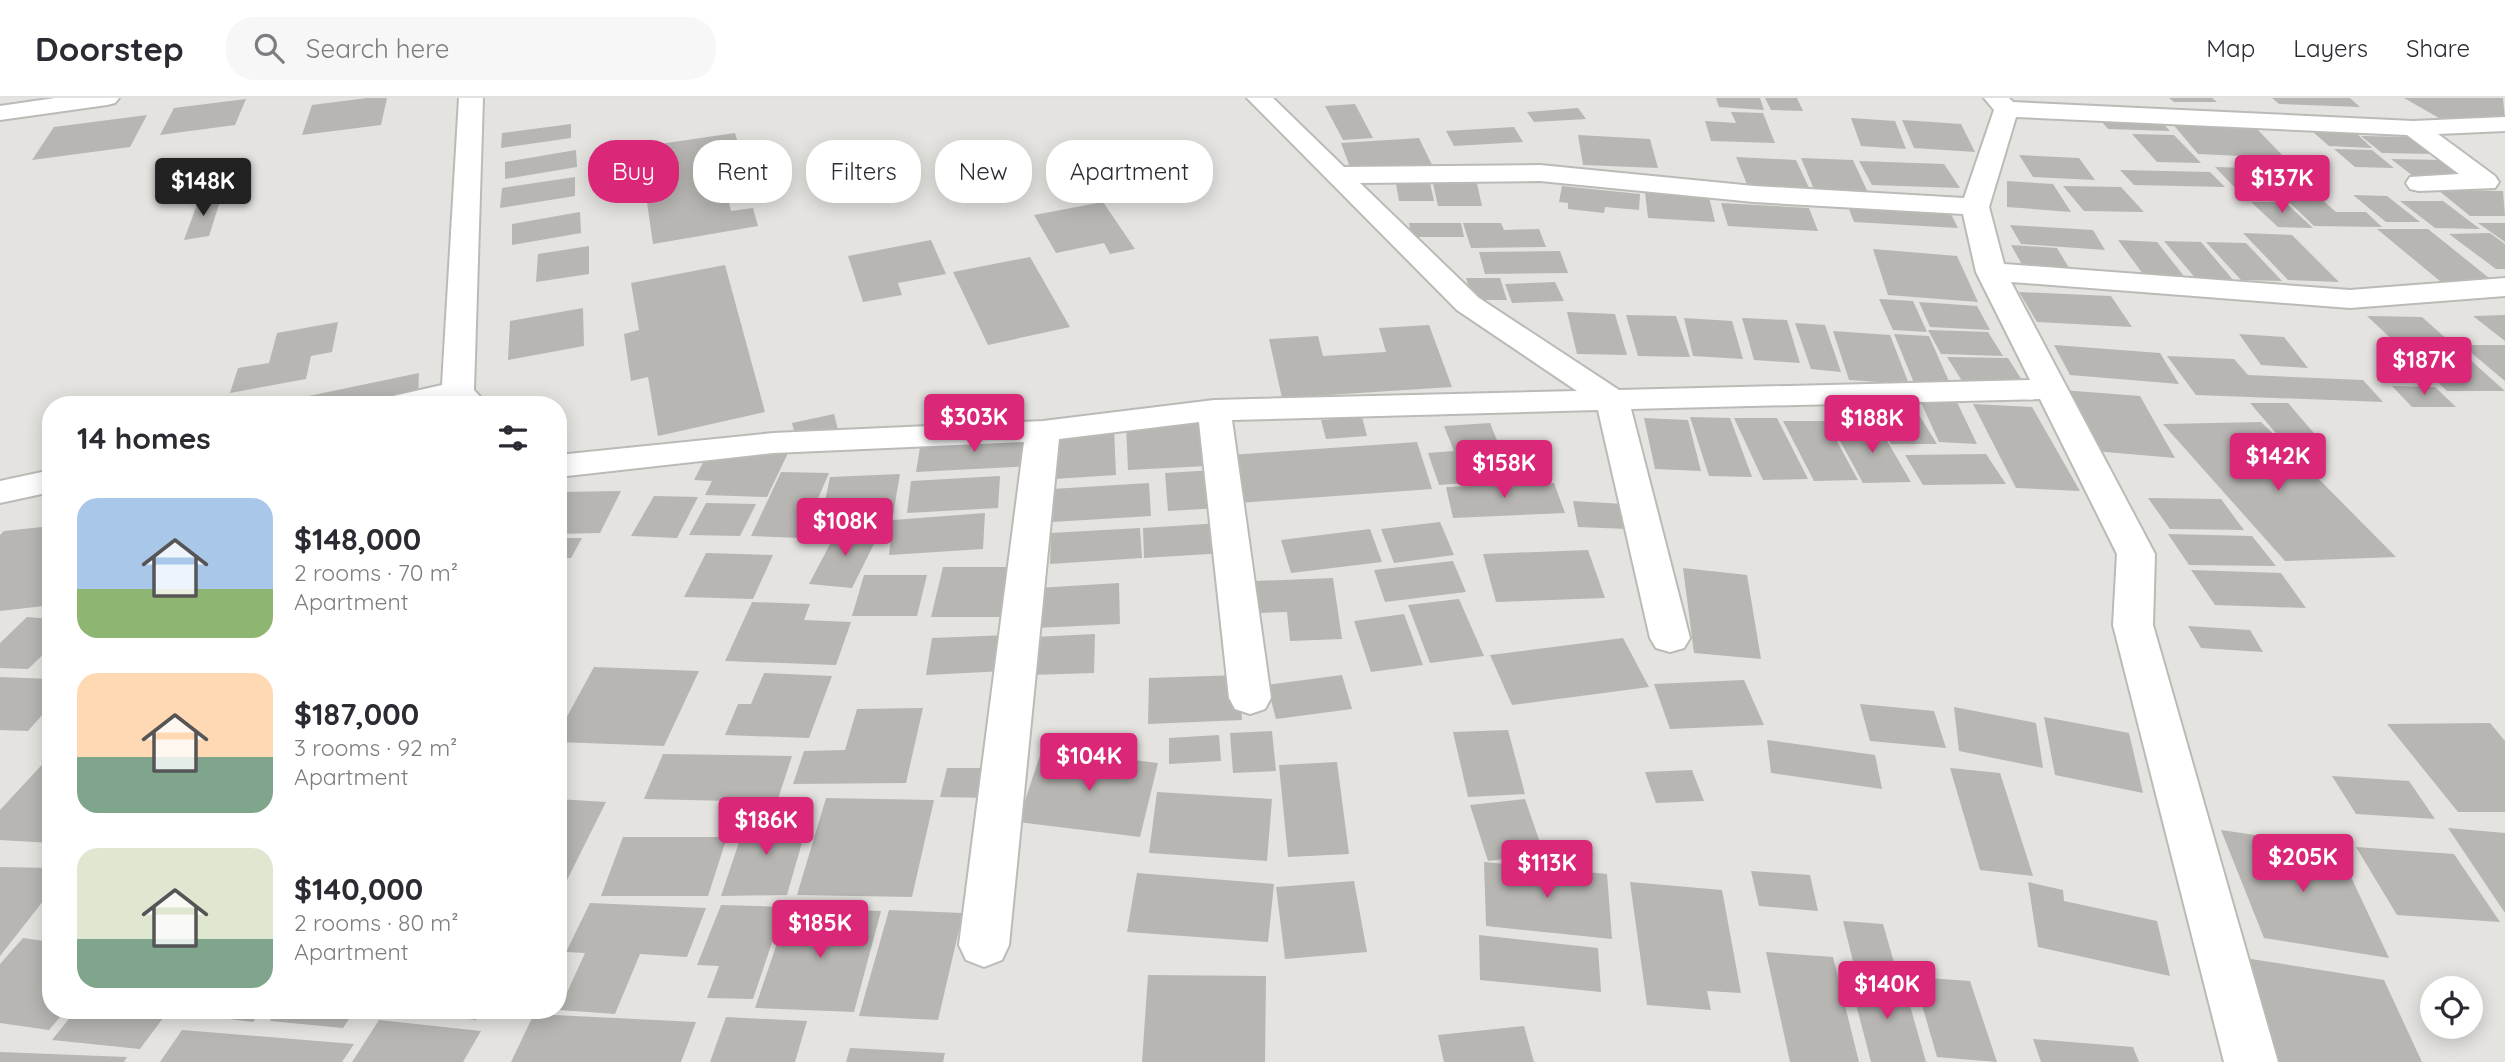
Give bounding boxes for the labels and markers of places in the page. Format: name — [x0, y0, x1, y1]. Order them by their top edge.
pin: $137K — [2233, 156, 2331, 215]
pin: $148K — [154, 158, 252, 218]
pin: $187K — [2375, 338, 2473, 397]
pin: $303K — [925, 394, 1023, 454]
pin: $188K — [1823, 396, 1921, 455]
pin: $142K — [2229, 434, 2327, 493]
pin: $158K — [1455, 440, 1553, 500]
pin: $108K — [796, 498, 894, 558]
pin: $104K — [1040, 734, 1138, 793]
pin: $186K — [717, 798, 815, 857]
pin: $205K — [2254, 834, 2352, 894]
pin: $113K — [1498, 840, 1596, 900]
pin: $185K — [771, 900, 869, 960]
pin: $140K — [1838, 962, 1936, 1021]

